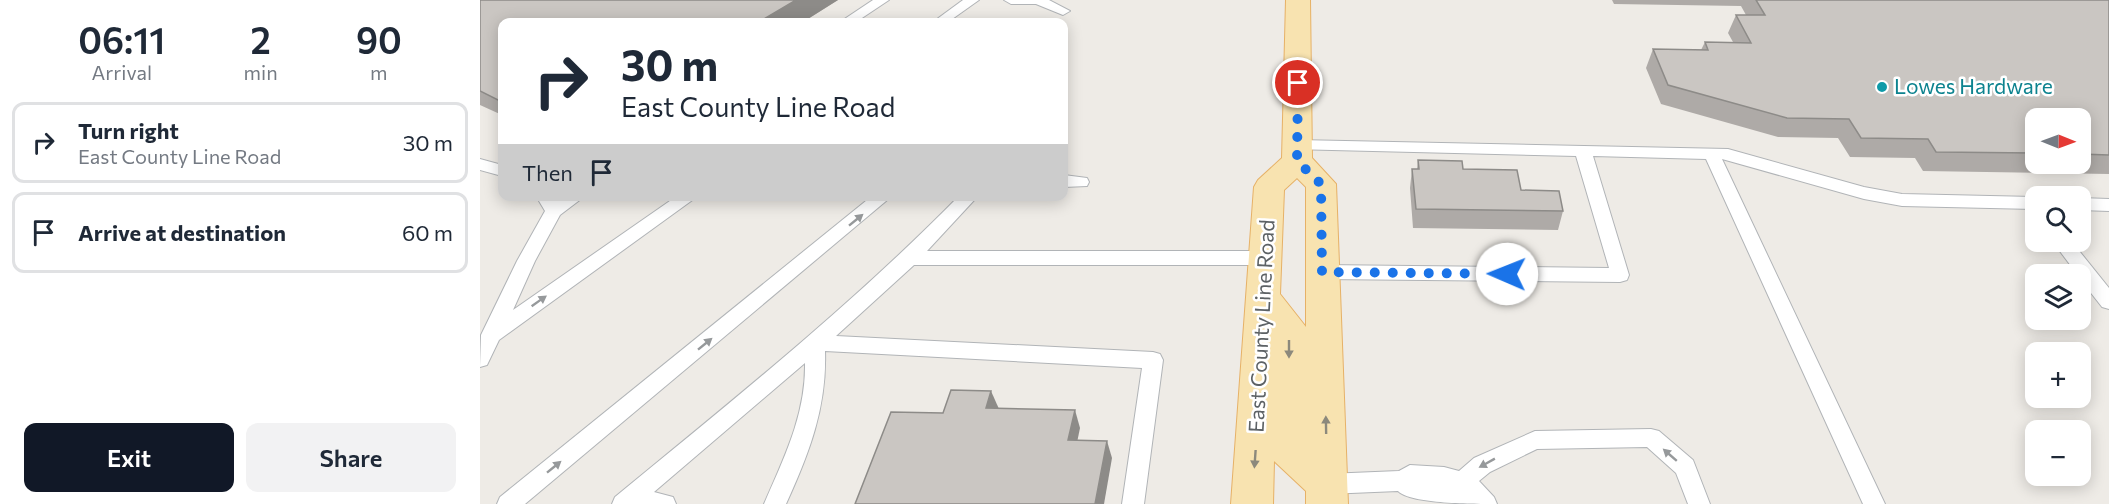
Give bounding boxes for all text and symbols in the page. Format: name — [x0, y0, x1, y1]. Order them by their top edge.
text: 06:11 — [78, 17, 165, 61]
text: 2 — [250, 17, 271, 61]
text: 90 — [356, 17, 402, 61]
text: 30 m — [621, 38, 718, 90]
icon: right — [522, 42, 600, 120]
pin — [1272, 57, 1323, 108]
text: Arrival — [92, 60, 152, 84]
text: min — [244, 60, 278, 84]
text: m — [370, 60, 388, 84]
icon: arrive — [1281, 66, 1314, 99]
place label: Lowes Hardware — [1894, 73, 2053, 98]
marker: Lowes Hardware — [1875, 80, 1889, 94]
text: East County Line Road — [621, 90, 895, 123]
north arrow — [2025, 108, 2091, 174]
map controls — [2025, 108, 2091, 486]
text: Turn right — [78, 117, 179, 144]
icon: right — [27, 126, 60, 159]
text: 30 m — [403, 129, 453, 156]
text: East County Line Road — [78, 144, 281, 168]
icon: arrive — [585, 156, 618, 189]
text: Then — [522, 159, 573, 186]
button: search — [2025, 186, 2091, 252]
one-way arrow — [848, 214, 863, 227]
icon: arrive — [27, 216, 60, 249]
text: Arrive at destination — [78, 219, 286, 246]
text: 60 m — [402, 219, 453, 246]
street label: East County Line Road — [1242, 219, 1279, 433]
position arrow — [1475, 242, 1539, 306]
button: layers — [2025, 264, 2091, 330]
one-way arrow — [531, 295, 547, 307]
one-way arrow — [697, 337, 713, 350]
one-way arrow — [1284, 339, 1294, 358]
button: + — [2025, 342, 2091, 408]
one-way arrow — [1321, 415, 1330, 434]
button: − — [2025, 420, 2091, 486]
button: Exit — [24, 423, 234, 492]
button: Share — [246, 423, 456, 492]
one-way arrow — [1662, 448, 1678, 461]
one-way arrow — [1250, 449, 1259, 468]
one-way arrow — [1478, 458, 1495, 468]
one-way arrow — [546, 461, 561, 474]

